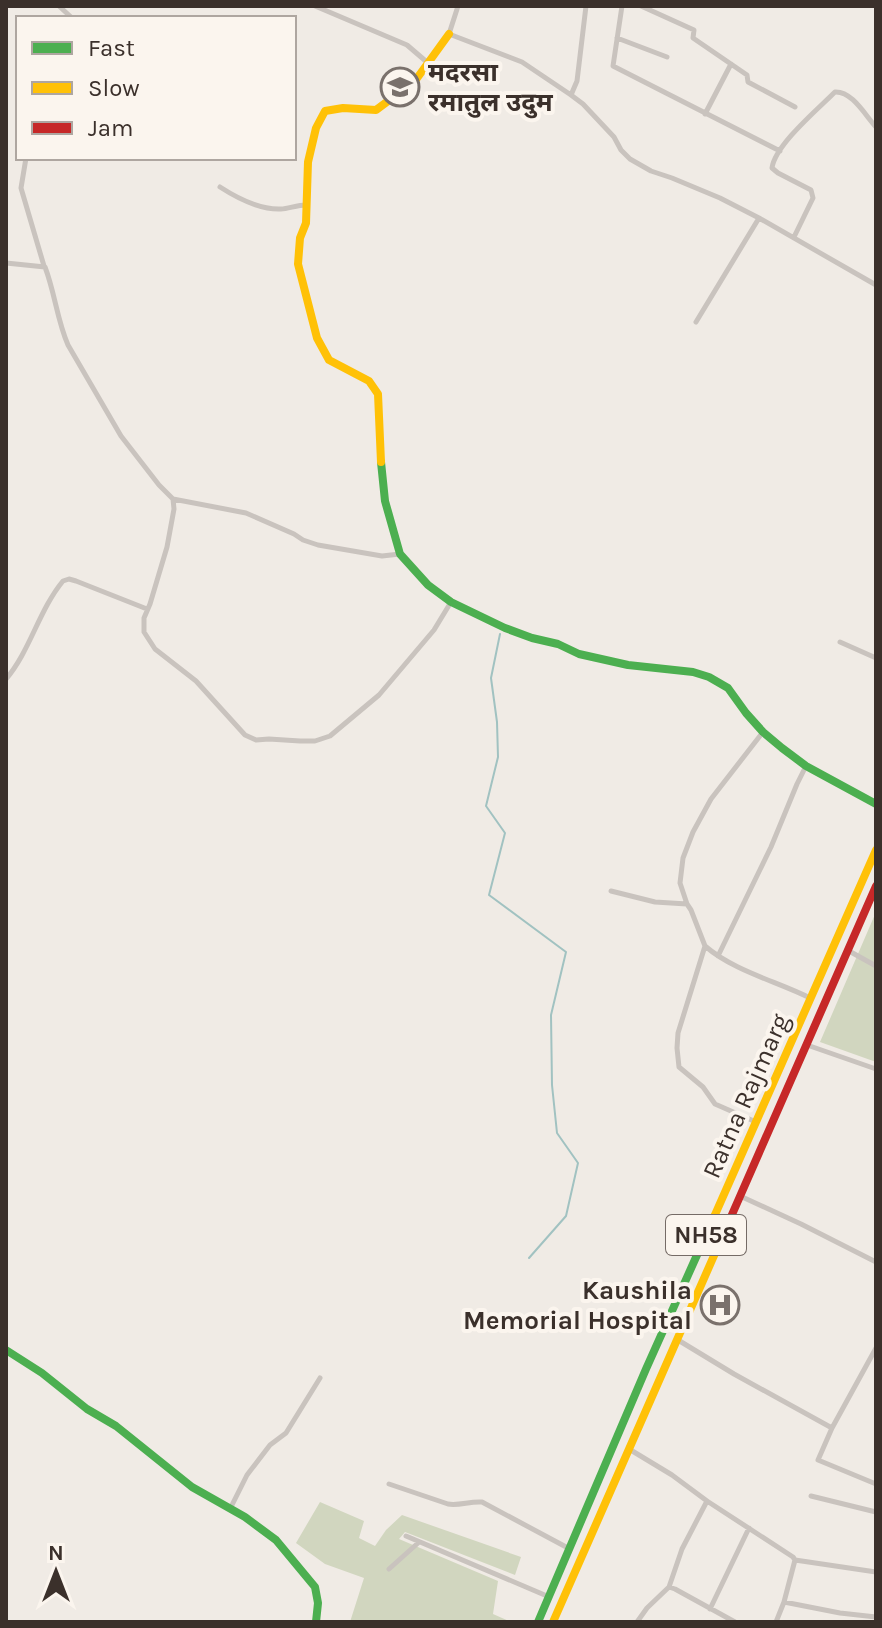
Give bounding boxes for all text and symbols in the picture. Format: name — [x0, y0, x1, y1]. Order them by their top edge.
legend — [16, 16, 296, 160]
text: Fast — [88, 34, 135, 62]
place label: मदरसा रमातुल उदुम — [428, 57, 554, 119]
school or university icon: मदरसा रमातुल उदुम — [379, 66, 421, 108]
text: Slow — [88, 74, 140, 102]
text: Jam — [88, 114, 133, 142]
street label: Ratna Rajmarg — [696, 1009, 796, 1183]
road number: NH58 — [666, 1215, 746, 1255]
place label: Kaushila Memorial Hospital — [463, 1275, 692, 1336]
hospital icon: Kaushila Memorial Hospital — [699, 1284, 741, 1326]
north arrow — [16, 1532, 96, 1612]
text: N — [48, 1540, 64, 1566]

